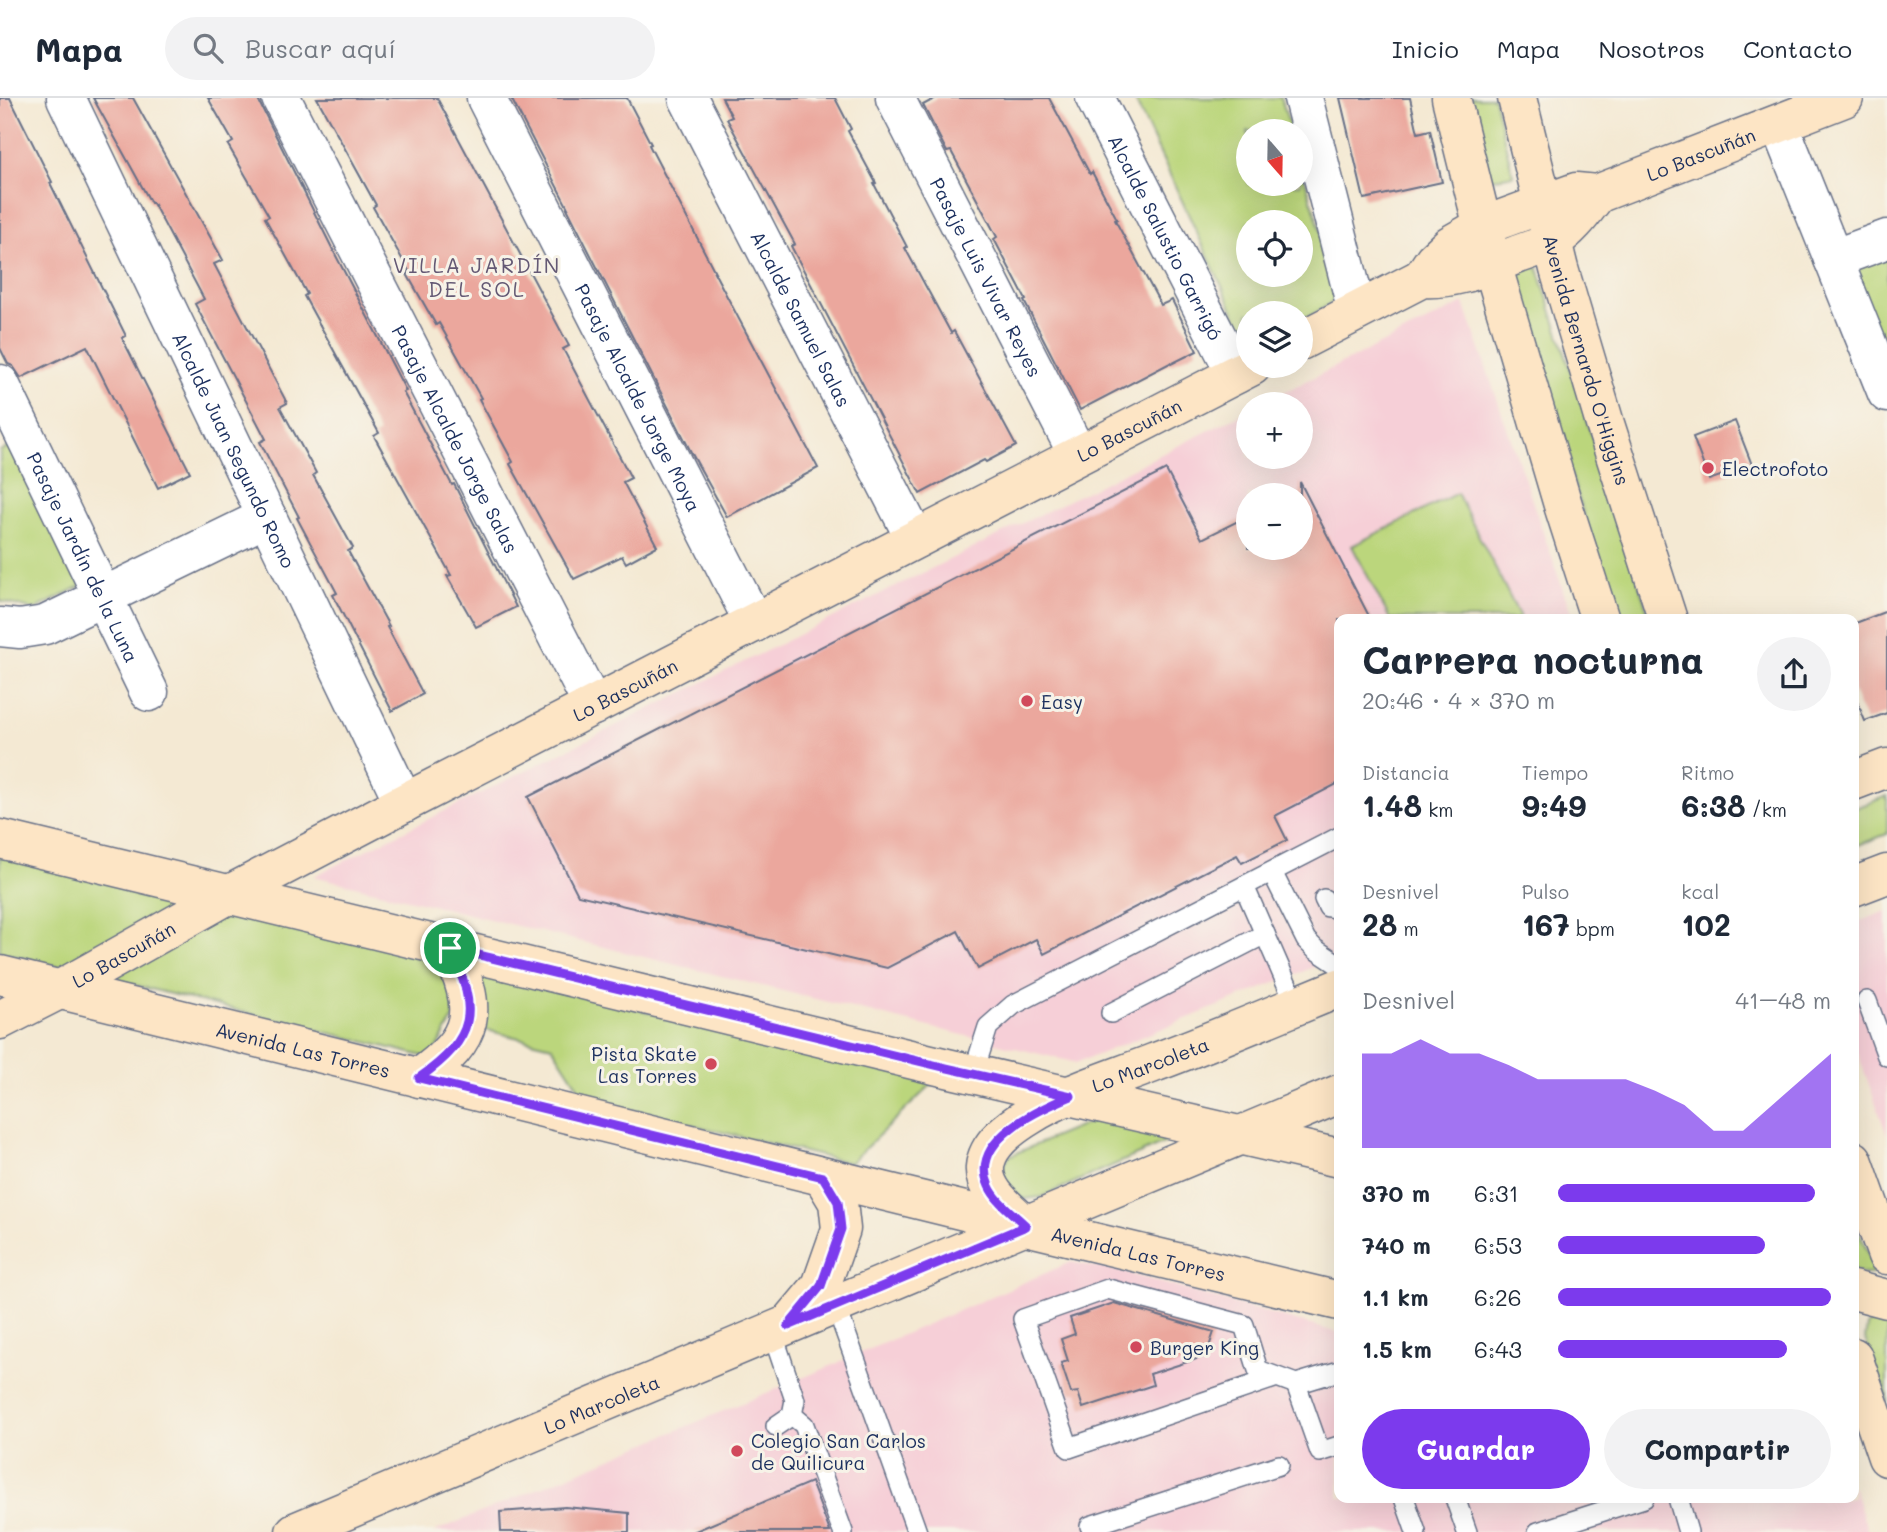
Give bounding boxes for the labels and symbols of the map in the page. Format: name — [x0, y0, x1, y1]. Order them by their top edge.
north arrow — [1236, 119, 1312, 196]
street label: Lo Bascuñán — [1643, 121, 1759, 186]
street label: Alcalde Salustio Garrigó — [1103, 130, 1229, 344]
street label: Pasaje Luis Vivar Reyes — [925, 173, 1048, 381]
street label: Alcalde Samuel Salas — [746, 226, 857, 411]
street label: Avenida Bernardo O'Higgins — [1538, 232, 1636, 488]
district label: VILLA JARDÍN DEL SOL — [393, 251, 561, 302]
street label: Pasaje Alcalde Jorge Moya — [570, 279, 707, 516]
street label: Pasaje Alcalde Jorge Salas — [387, 320, 525, 557]
street label: Alcalde Juan Segundo Romo — [167, 328, 302, 572]
street label: Lo Bascuñán — [1072, 392, 1186, 467]
street label: Pasaje Jardín de la Luna — [22, 448, 145, 666]
place label: Electrofoto — [1722, 456, 1828, 481]
marker: Electrofoto — [1700, 460, 1716, 476]
street label: Lo Bascuñán — [568, 652, 681, 727]
place label: Easy — [1041, 689, 1083, 714]
marker: Easy — [1019, 693, 1035, 709]
street label: Lo Bascuñán — [67, 915, 179, 993]
pin — [420, 918, 480, 978]
street label: Avenida Las Torres — [213, 1016, 393, 1082]
street label: Lo Marcoleta — [1088, 1030, 1212, 1097]
place label: Pista Skate Las Torres — [591, 1041, 697, 1088]
marker: Pista Skate Las Torres — [703, 1056, 719, 1072]
street label: Avenida Las Torres — [1049, 1220, 1228, 1286]
place label: Burger King — [1150, 1335, 1259, 1360]
marker: Burger King — [1128, 1339, 1144, 1355]
street label: Lo Marcoleta — [540, 1368, 663, 1439]
place label: Colegio San Carlos de Quilicura — [751, 1428, 926, 1475]
marker: Colegio San Carlos de Quilicura — [729, 1443, 745, 1459]

